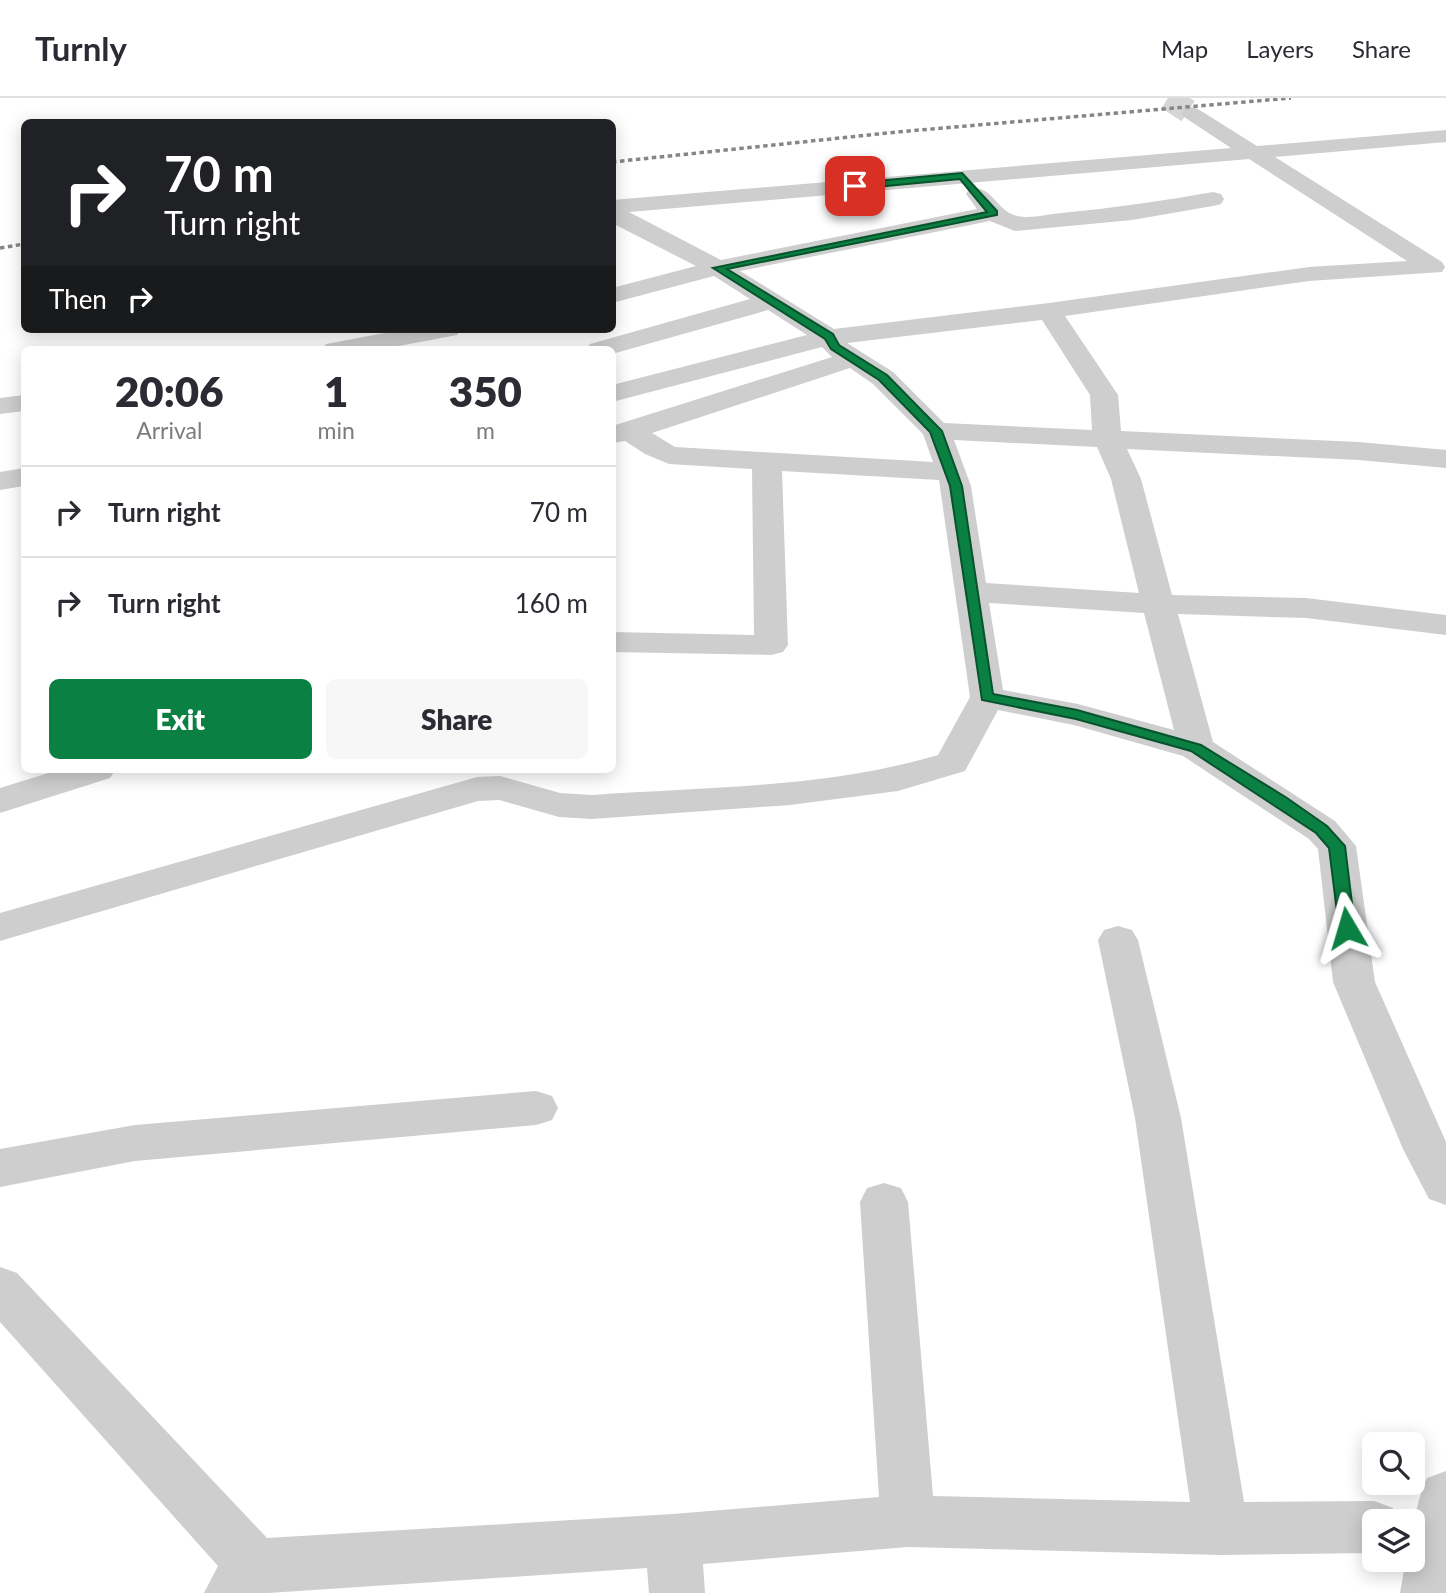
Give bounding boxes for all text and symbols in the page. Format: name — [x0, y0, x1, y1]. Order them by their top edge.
text: Turnly — [35, 28, 127, 68]
text: Map — [1161, 34, 1208, 63]
text: Layers — [1246, 34, 1314, 63]
text: Share — [1352, 34, 1411, 63]
text: 70 m — [164, 144, 274, 202]
icon: right — [49, 147, 140, 238]
pin — [825, 156, 885, 216]
icon: arrive — [836, 167, 874, 205]
text: Turn right — [164, 203, 300, 242]
icon: right — [121, 280, 159, 318]
text: Then — [49, 283, 107, 315]
text: 20:06 — [115, 366, 224, 416]
text: 1 — [324, 366, 348, 416]
text: 350 — [449, 366, 522, 416]
text: Arrival — [136, 416, 202, 444]
text: min — [318, 416, 355, 444]
text: m — [476, 416, 495, 444]
icon: right — [49, 493, 87, 531]
text: Turn right — [108, 496, 221, 528]
text: 70 m — [530, 496, 588, 528]
icon: right — [49, 584, 87, 622]
text: Turn right — [108, 587, 221, 619]
text: 160 m — [515, 587, 588, 619]
button: Exit — [49, 679, 312, 759]
button: Share — [326, 679, 588, 759]
position arrow — [1310, 891, 1384, 965]
map controls — [1362, 1432, 1425, 1572]
button: search — [1362, 1432, 1425, 1495]
button: layers — [1362, 1509, 1425, 1572]

